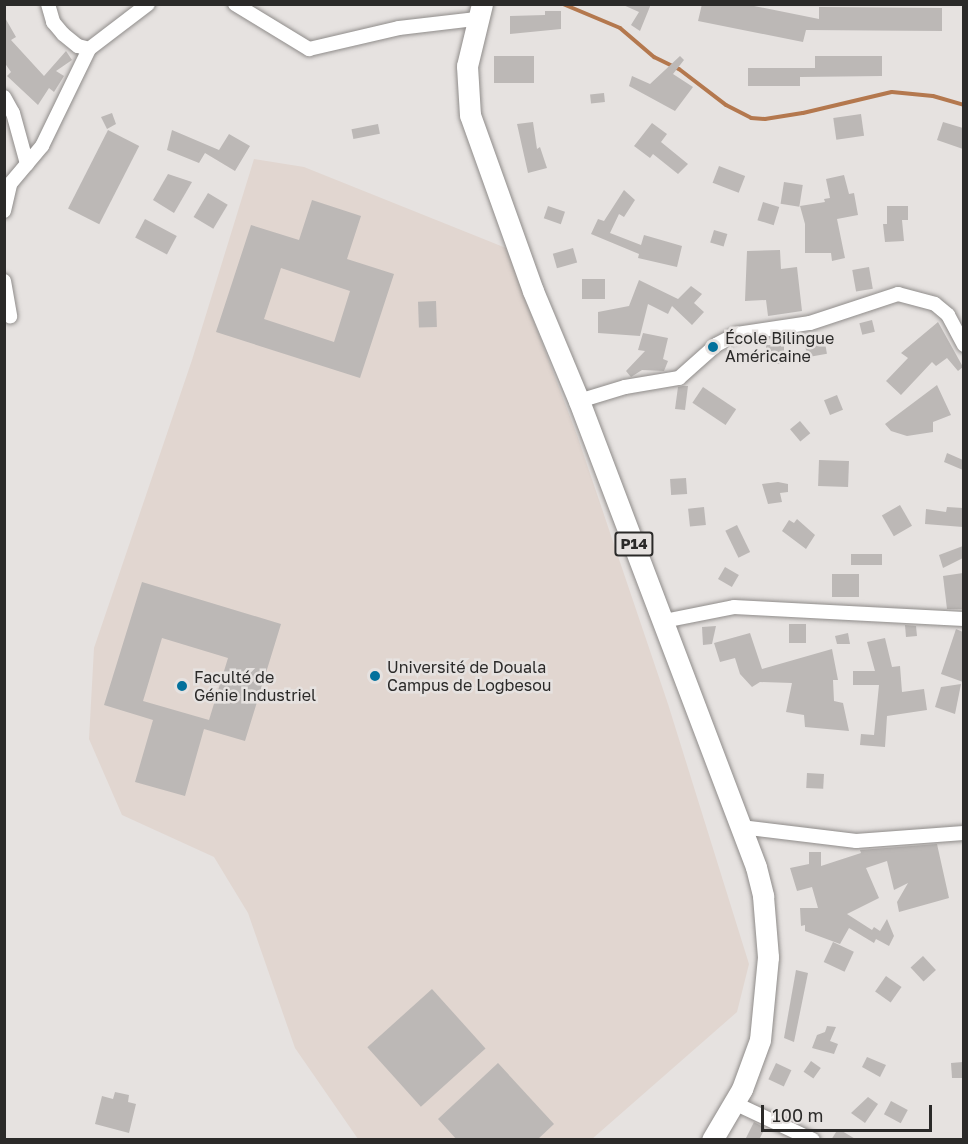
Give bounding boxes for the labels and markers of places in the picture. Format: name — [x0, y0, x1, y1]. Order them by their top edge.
place label: École Bilingue Américaine — [725, 328, 834, 366]
marker: École Bilingue Américaine — [706, 340, 720, 354]
place label: Université de Douala Campus de Logbesou — [387, 657, 551, 695]
place label: Faculté de Génie Industriel — [194, 667, 316, 705]
marker: Université de Douala Campus de Logbesou — [368, 669, 382, 683]
marker: Faculté de Génie Industriel — [175, 679, 189, 693]

